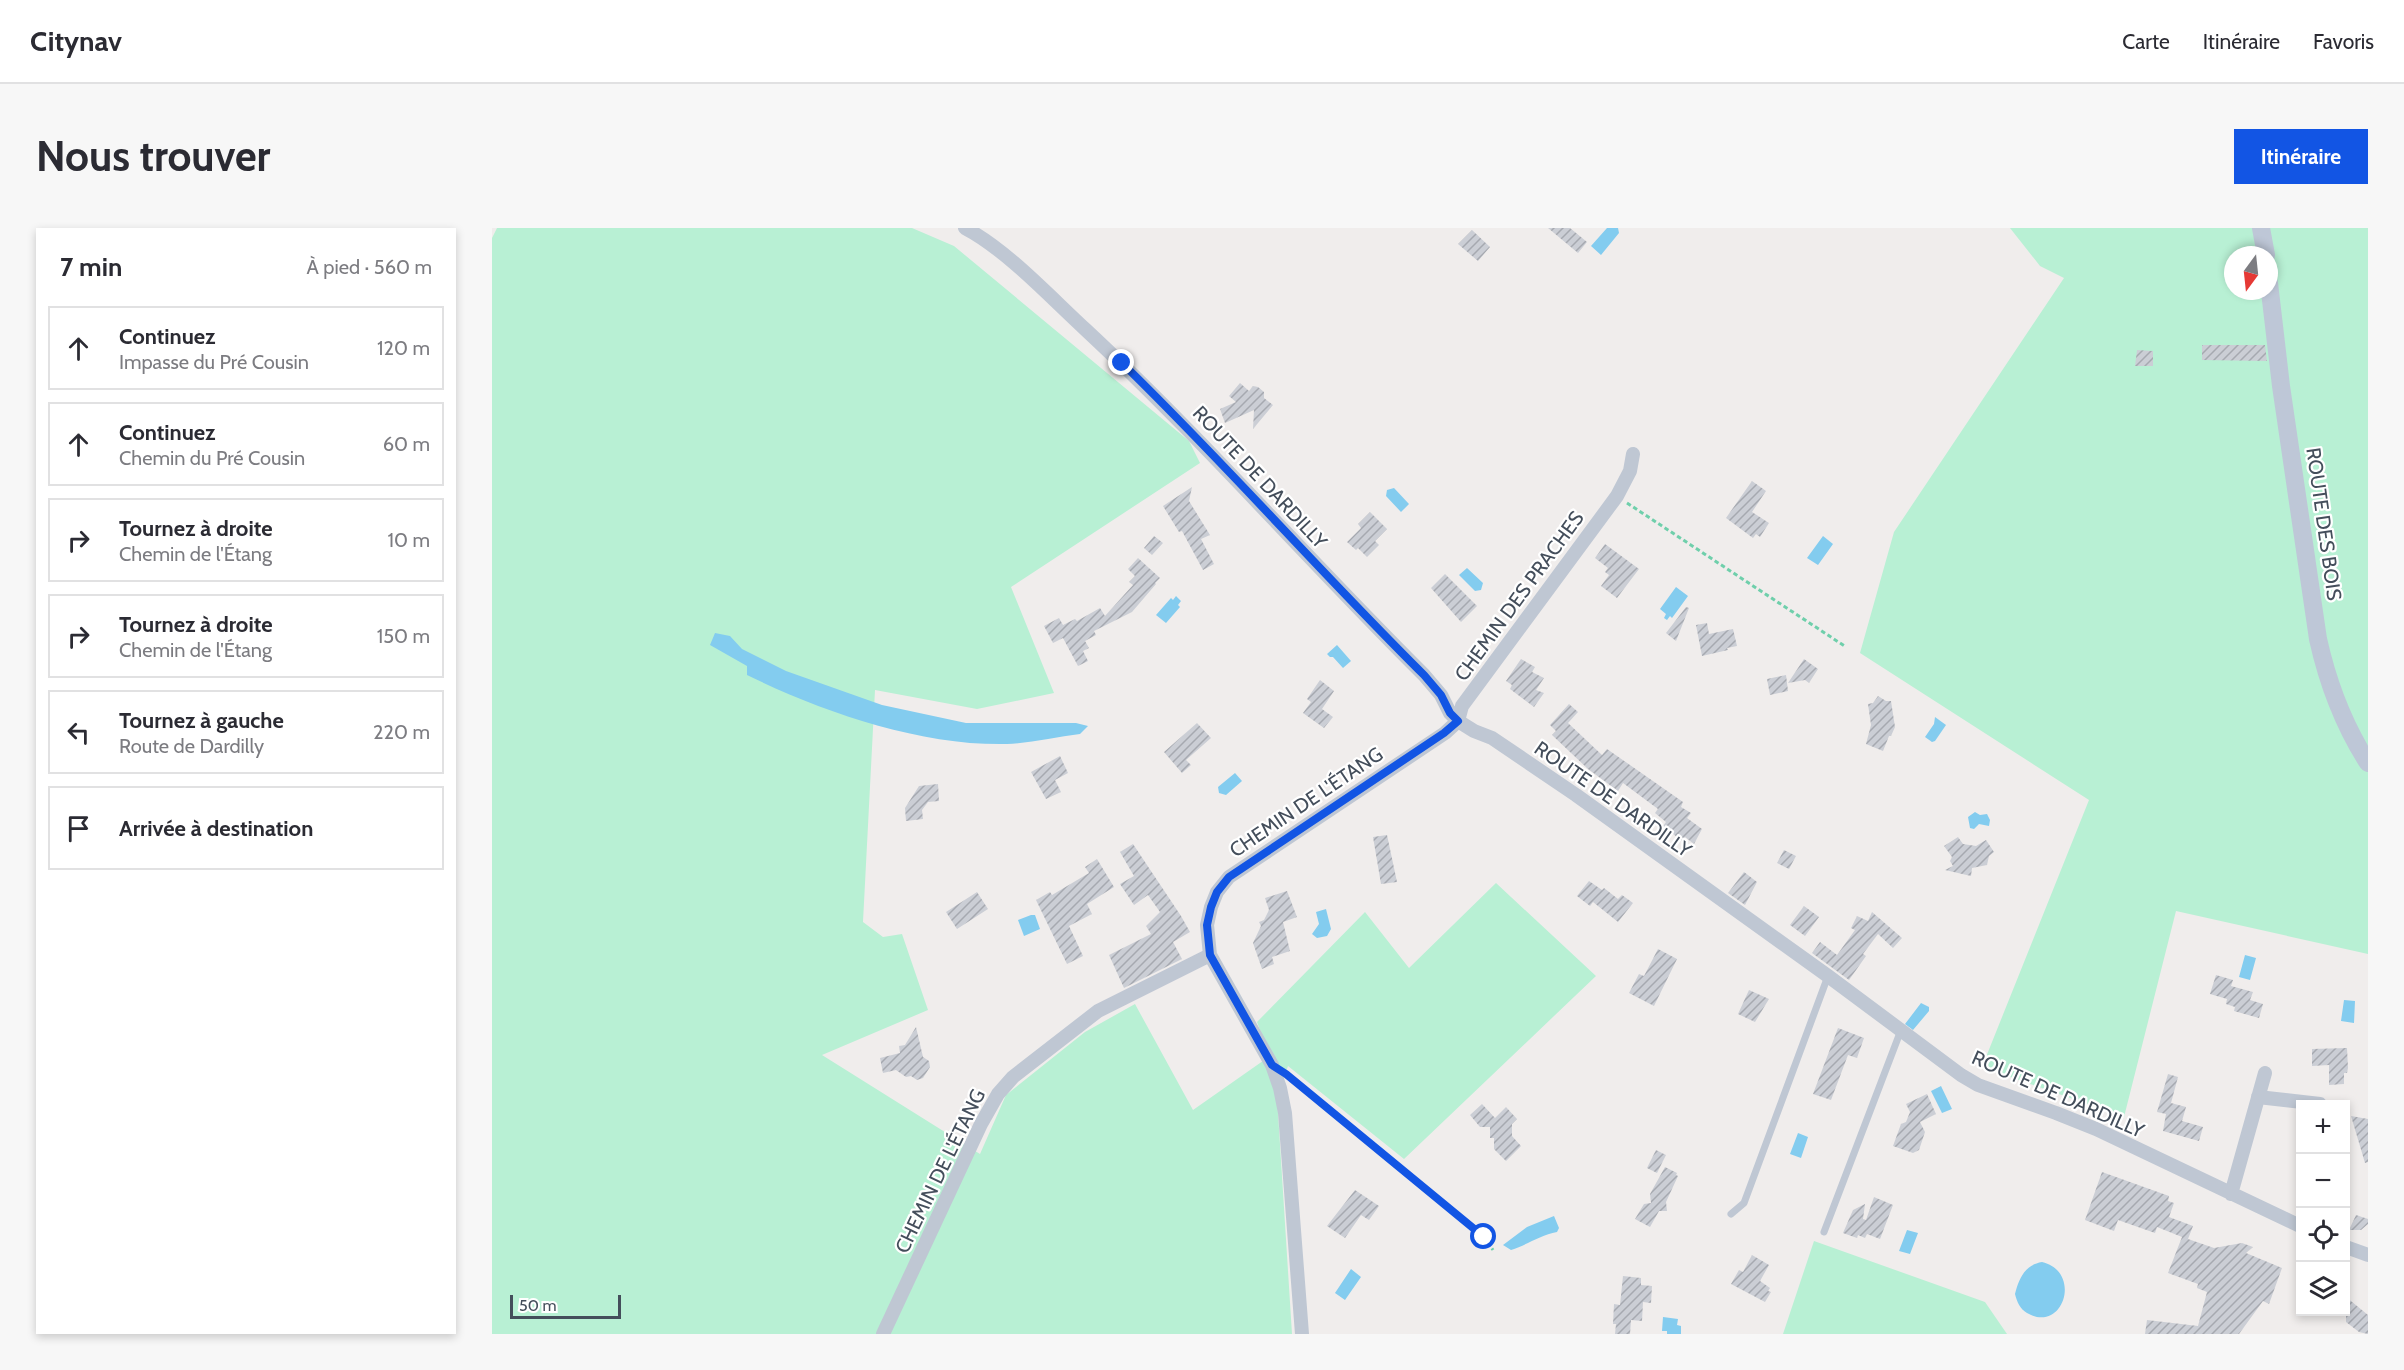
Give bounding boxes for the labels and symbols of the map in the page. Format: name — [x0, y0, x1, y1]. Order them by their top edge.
north arrow — [2224, 246, 2278, 300]
route end — [1108, 349, 1134, 375]
street label: ROUTE DE DARDILLY — [1188, 401, 1333, 554]
street label: ROUTE DES BOIS — [2301, 446, 2347, 602]
street label: CHEMIN DES PRACHES — [1449, 506, 1589, 686]
street label: ROUTE DE DARDILLY — [1530, 736, 1697, 863]
street label: CHEMIN DE L'ÉTANG — [1225, 742, 1387, 862]
street label: ROUTE DE DARDILLY — [1968, 1045, 2148, 1143]
street label: CHEMIN DE L'ÉTANG — [890, 1085, 990, 1257]
route start — [1470, 1223, 1496, 1249]
scale bar — [510, 1292, 621, 1320]

